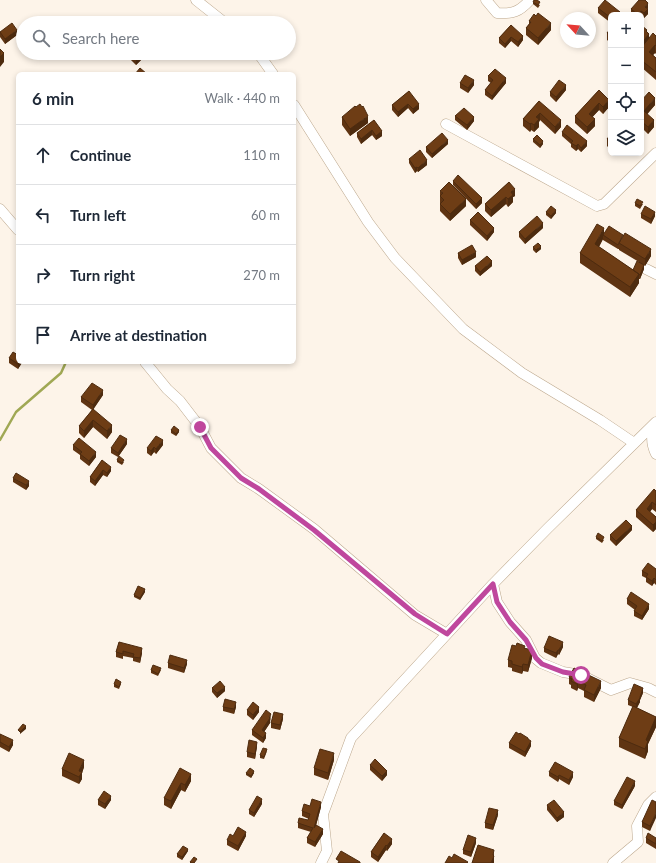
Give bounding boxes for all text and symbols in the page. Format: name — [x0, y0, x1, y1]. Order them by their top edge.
north arrow — [560, 12, 596, 48]
map controls — [608, 12, 644, 156]
button: + — [608, 12, 644, 48]
search box — [16, 16, 296, 60]
icon: search — [30, 27, 52, 49]
text: Search here — [62, 29, 139, 47]
button: − — [608, 48, 644, 84]
button: locate — [608, 84, 644, 120]
text: 6 min — [32, 88, 74, 109]
text: Walk · 440 m — [204, 90, 280, 106]
button: layers — [608, 120, 644, 156]
icon: ahead — [32, 144, 54, 166]
text: Continue — [70, 146, 131, 164]
text: 110 m — [243, 147, 280, 163]
icon: left — [32, 204, 54, 226]
text: Turn left — [70, 206, 126, 224]
text: 60 m — [251, 207, 280, 223]
icon: right — [32, 264, 54, 286]
text: Turn right — [70, 266, 135, 284]
text: 270 m — [243, 267, 280, 283]
icon: arrive — [32, 324, 54, 346]
text: Arrive at destination — [70, 326, 207, 344]
route end — [191, 418, 209, 436]
route start — [572, 666, 590, 684]

